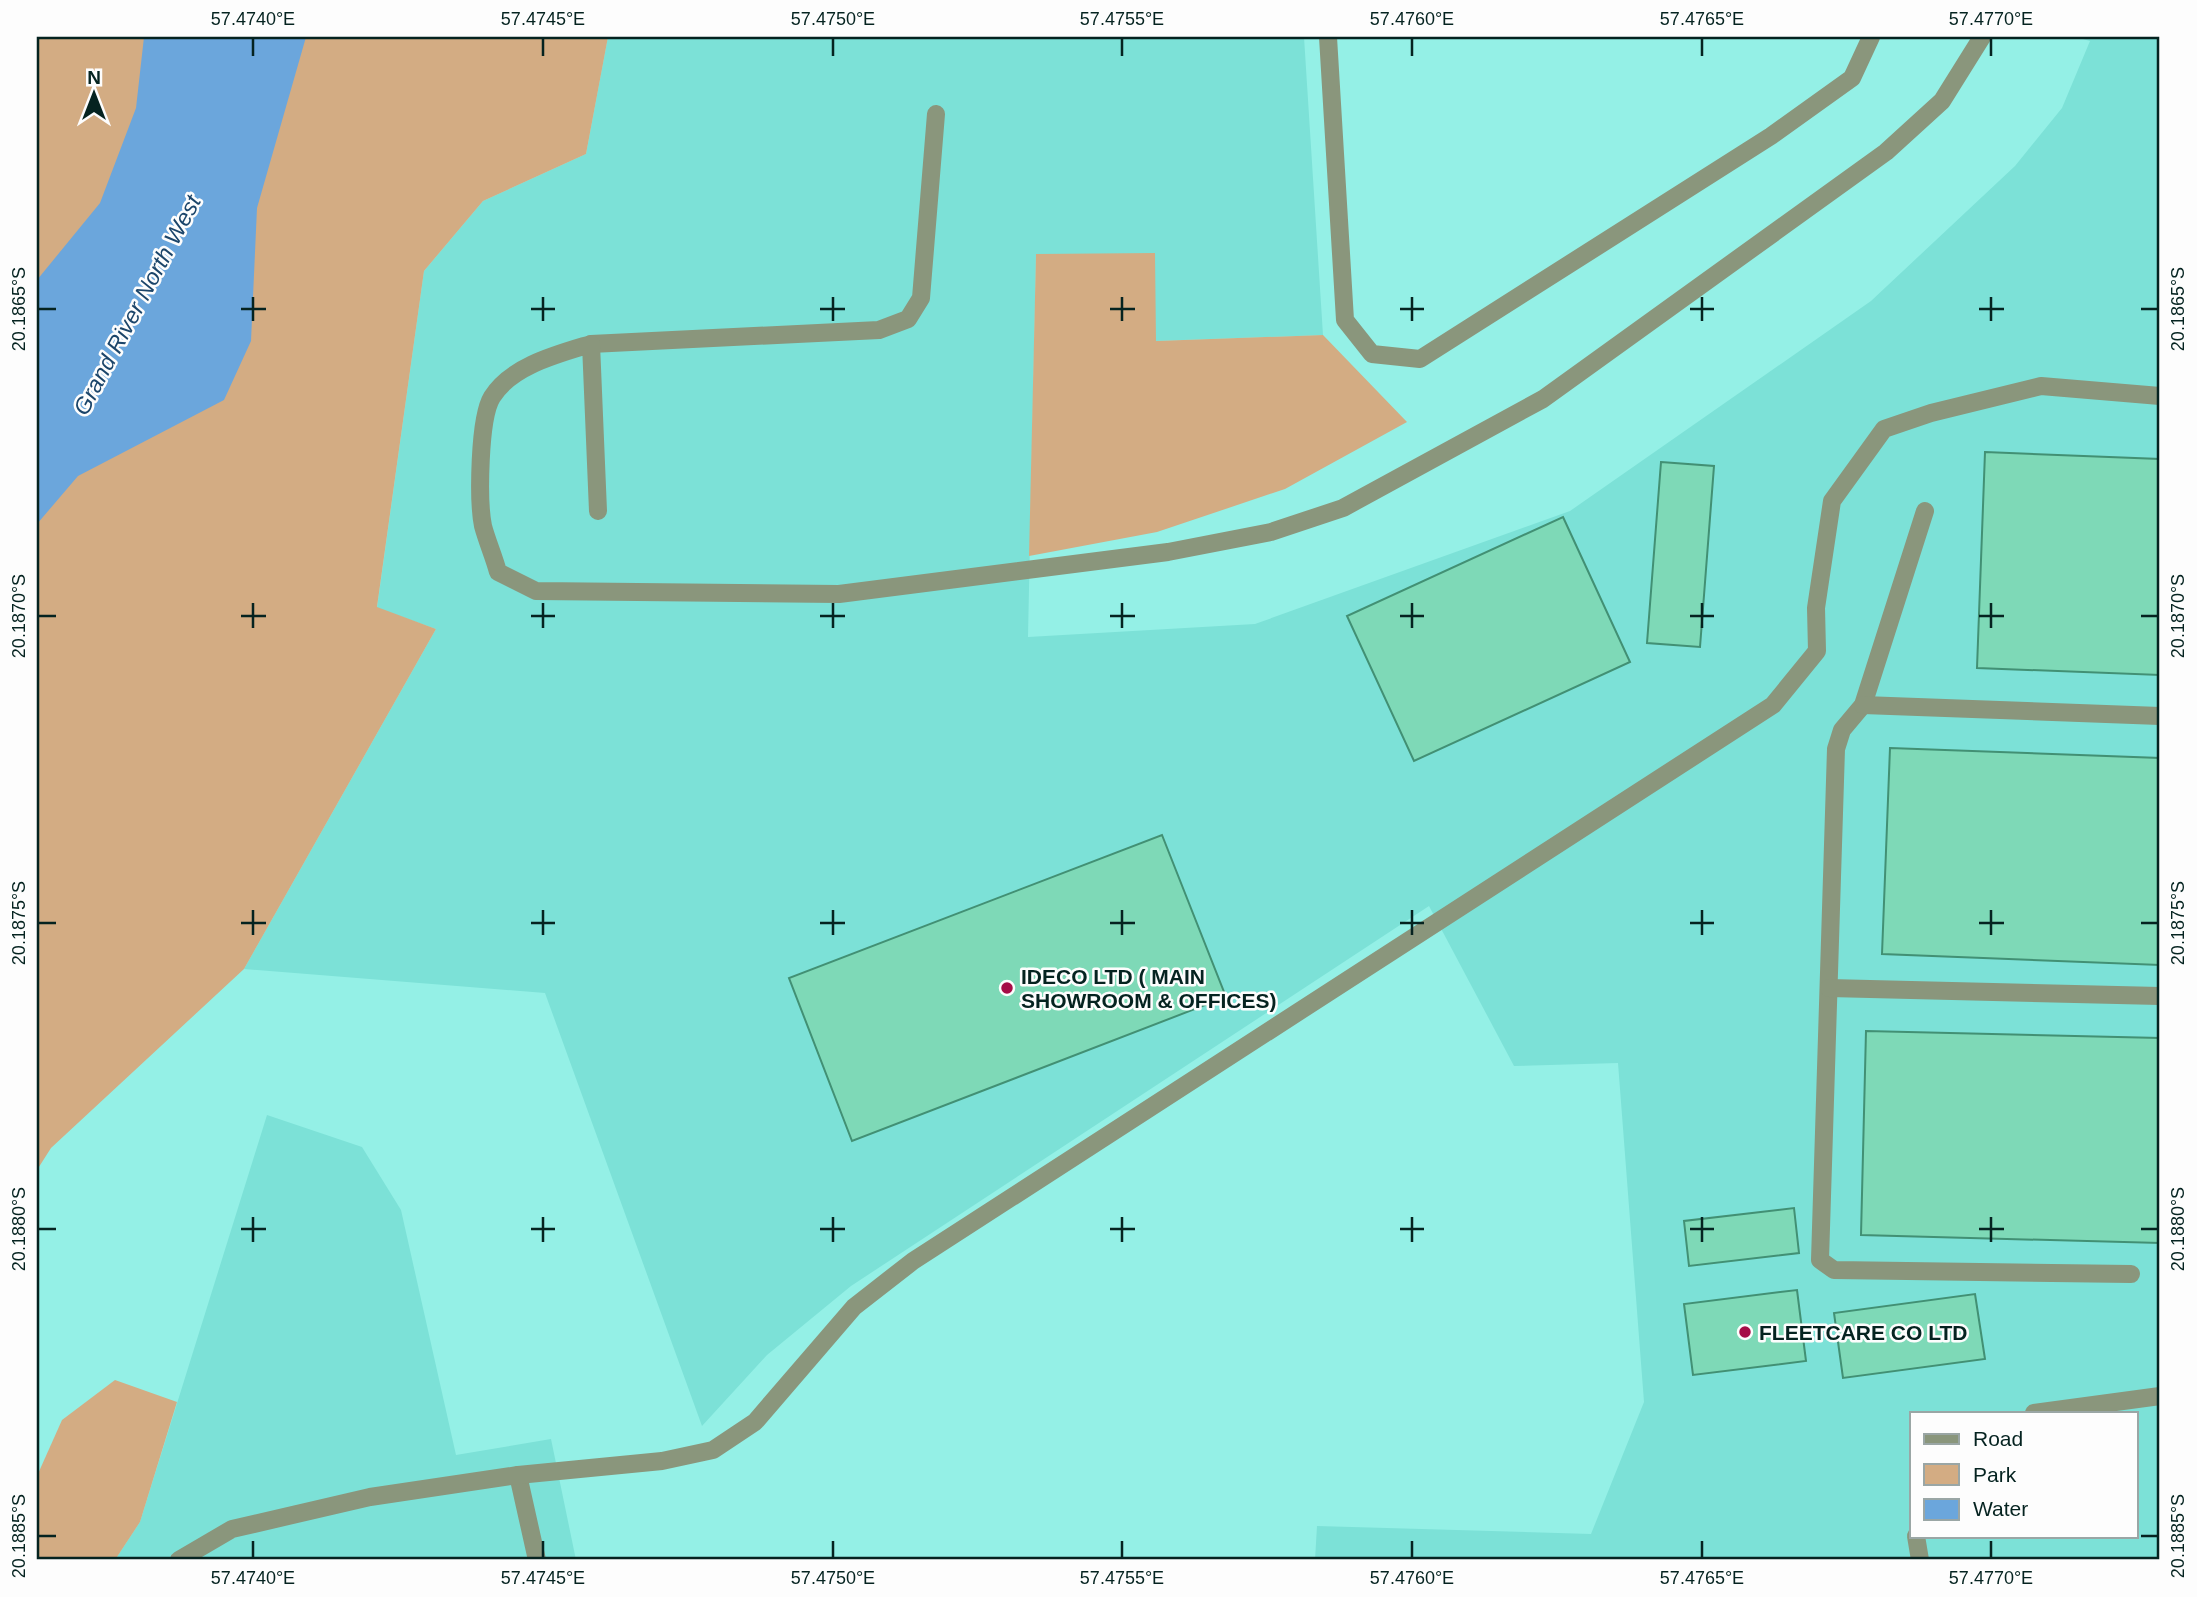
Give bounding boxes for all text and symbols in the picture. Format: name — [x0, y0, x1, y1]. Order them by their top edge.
text: 57.4740°E — [211, 9, 295, 29]
text: 57.4745°E — [501, 9, 585, 29]
text: 57.4750°E — [791, 9, 875, 29]
text: 57.4755°E — [1080, 9, 1164, 29]
text: 57.4760°E — [1370, 9, 1454, 29]
text: 57.4765°E — [1660, 9, 1744, 29]
text: 57.4770°E — [1949, 9, 2033, 29]
north arrow — [60, 60, 130, 130]
text: N — [87, 67, 101, 88]
water label: Grand River North West — [68, 189, 207, 419]
text: 20.1865°S — [9, 267, 29, 351]
text: 20.1865°S — [2168, 267, 2188, 351]
text: 20.1870°S — [9, 574, 29, 658]
text: 20.1870°S — [2168, 574, 2188, 658]
text: 20.1875°S — [9, 881, 29, 965]
text: 20.1875°S — [2168, 881, 2188, 965]
place label: IDECO LTD ( MAIN SHOWROOM & OFFICES) — [1021, 965, 1277, 1012]
marker: IDECO LTD ( MAIN SHOWROOM & OFFICES) — [999, 980, 1015, 996]
text: 20.1880°S — [9, 1187, 29, 1271]
text: 20.1880°S — [2168, 1187, 2188, 1271]
place label: FLEETCARE CO LTD — [1759, 1321, 1967, 1344]
marker: FLEETCARE CO LTD — [1737, 1324, 1753, 1340]
legend — [1910, 1412, 2138, 1538]
text: Road — [1973, 1427, 2023, 1450]
text: Park — [1973, 1463, 2017, 1486]
text: 20.1885°S — [9, 1494, 29, 1578]
text: 20.1885°S — [2168, 1494, 2188, 1578]
text: Water — [1973, 1497, 2028, 1520]
text: 57.4740°E — [211, 1568, 295, 1588]
text: 57.4745°E — [501, 1568, 585, 1588]
text: 57.4750°E — [791, 1568, 875, 1588]
text: 57.4755°E — [1080, 1568, 1164, 1588]
text: 57.4760°E — [1370, 1568, 1454, 1588]
text: 57.4765°E — [1660, 1568, 1744, 1588]
text: 57.4770°E — [1949, 1568, 2033, 1588]

